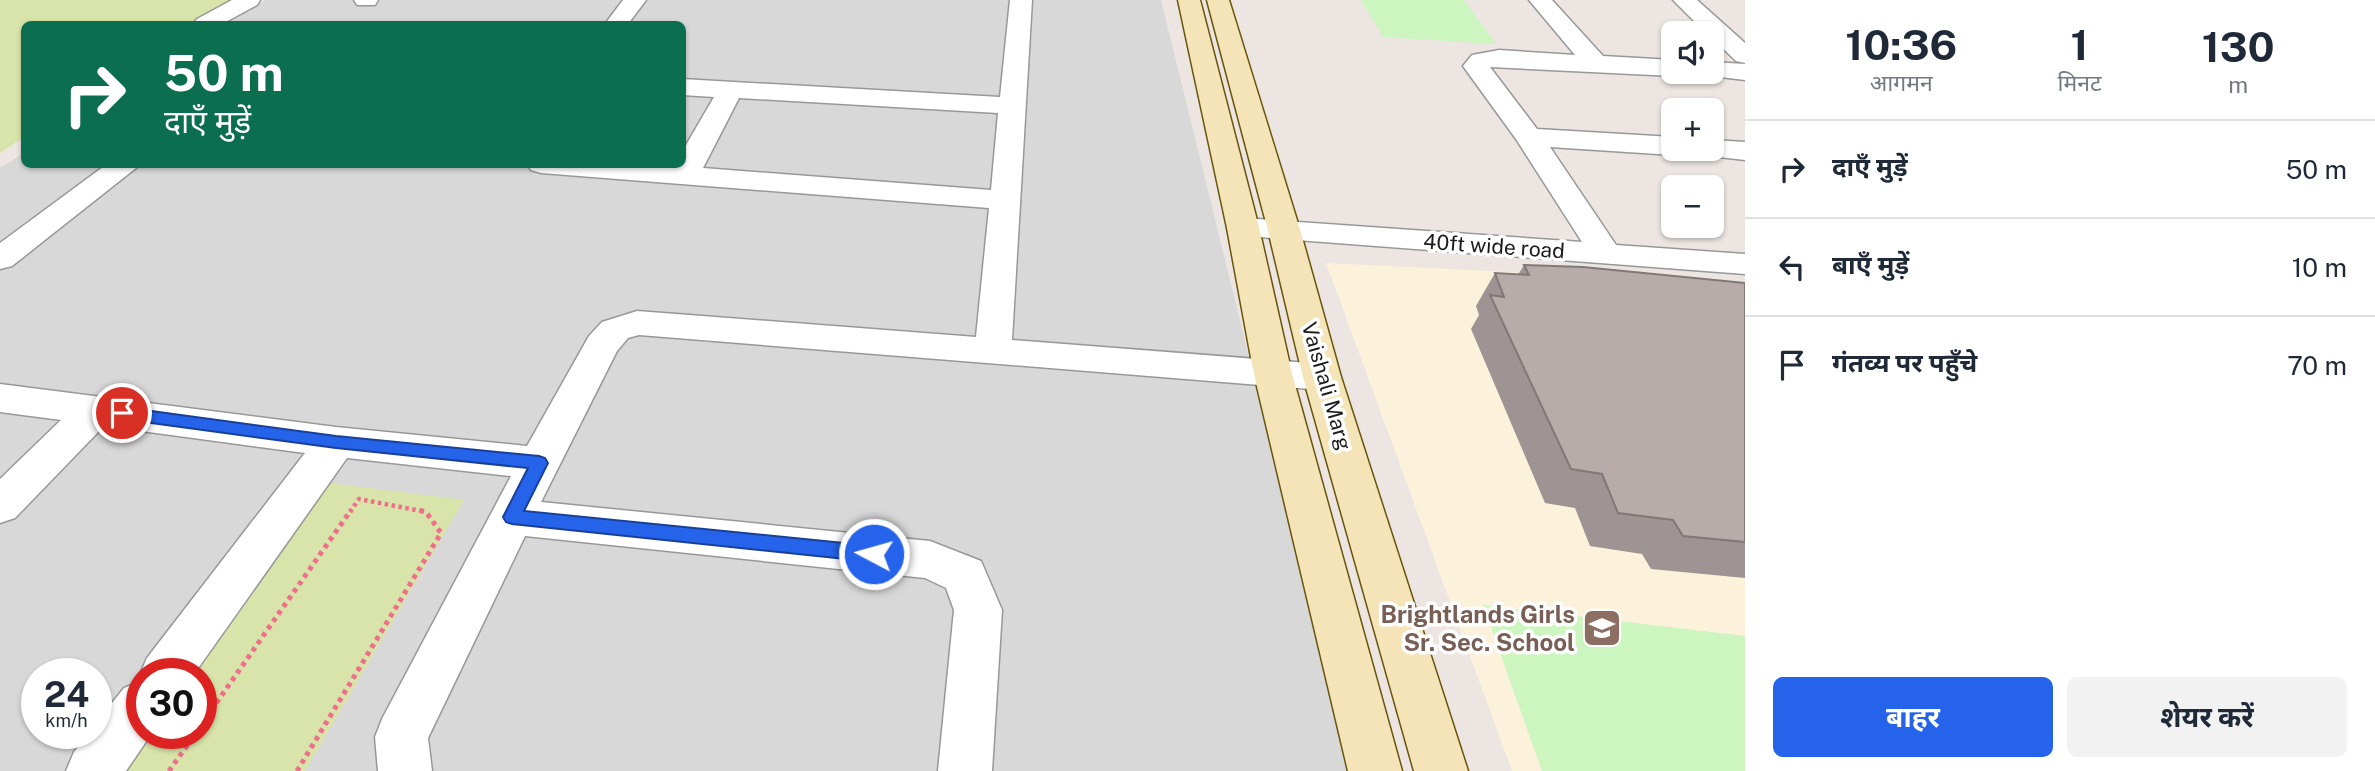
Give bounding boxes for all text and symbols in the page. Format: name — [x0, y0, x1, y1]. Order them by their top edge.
text: 10:36 — [1845, 20, 1957, 69]
text: 1 — [2071, 20, 2089, 69]
map controls — [1661, 21, 1724, 238]
button: sound — [1661, 21, 1724, 84]
text: 130 — [2202, 22, 2275, 71]
text: 50 m — [164, 44, 284, 102]
icon: right — [49, 49, 140, 140]
text: आगमन — [1870, 69, 1933, 96]
text: मिनट — [2057, 69, 2102, 96]
text: m — [2228, 71, 2248, 98]
button: + — [1661, 98, 1724, 161]
text: दाएँ मुड़ें — [164, 103, 251, 140]
icon: right — [1773, 150, 1811, 188]
text: दाएँ मुड़ें — [1832, 151, 1908, 182]
text: 50 m — [2286, 154, 2347, 185]
button: − — [1661, 175, 1724, 238]
street label: 40ft wide road — [1422, 229, 1566, 263]
icon: left — [1773, 248, 1811, 286]
text: बाएँ मुड़ें — [1832, 249, 1909, 280]
text: 10 m — [2292, 252, 2347, 283]
street label: Vaishali Marg — [1297, 319, 1357, 453]
icon: arrive — [1773, 346, 1811, 384]
text: गंतव्य पर पहुँचे — [1832, 347, 1977, 378]
text: 70 m — [2287, 350, 2347, 381]
pin — [92, 383, 152, 443]
icon: arrive — [103, 394, 141, 432]
position arrow — [837, 517, 911, 591]
place label: Brightlands Girls Sr. Sec. School — [1380, 600, 1575, 656]
school or university icon: Brightlands Girls Sr. Sec. School — [1581, 607, 1623, 649]
speed limit sign: 30 — [126, 658, 217, 749]
text: 24 — [44, 674, 89, 715]
button: बाहर — [1773, 677, 2053, 757]
button: शेयर करें — [2067, 677, 2347, 757]
text: km/h — [45, 710, 88, 731]

